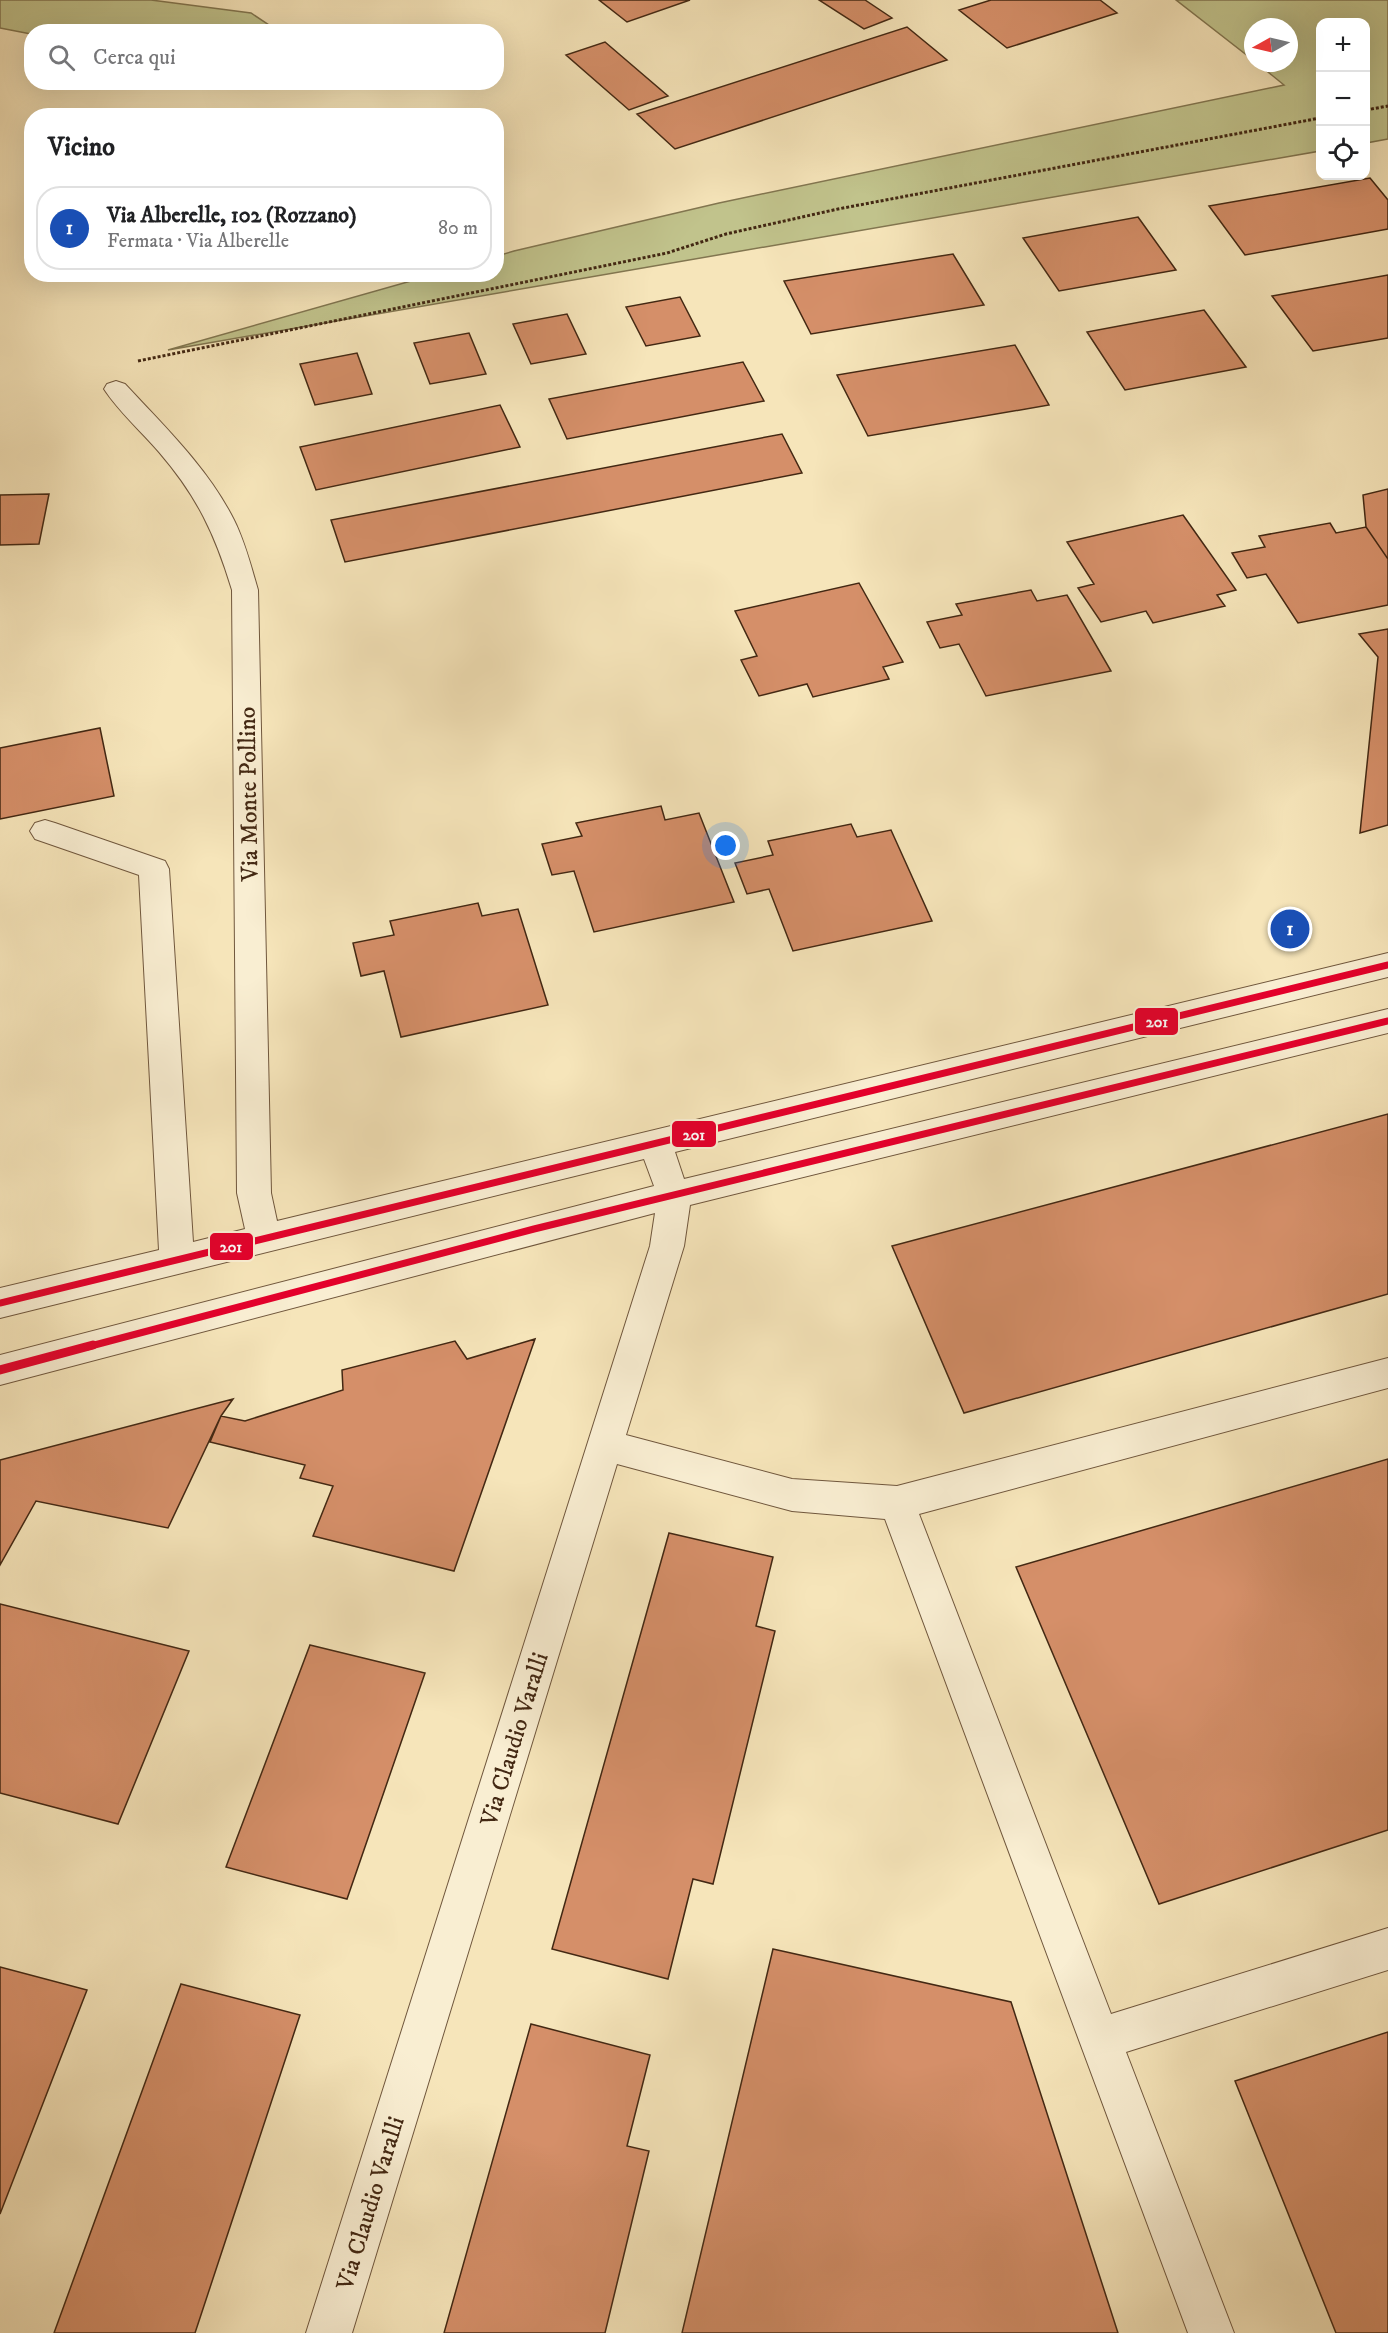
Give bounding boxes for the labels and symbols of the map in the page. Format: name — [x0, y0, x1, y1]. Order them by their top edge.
north arrow — [1244, 18, 1298, 72]
street label: Via Monte Pollino — [232, 706, 266, 883]
your location — [711, 831, 740, 860]
pin: 1 — [1270, 906, 1310, 952]
line badge: 201 — [1134, 1007, 1179, 1036]
text: 201 — [1146, 1012, 1168, 1032]
line badge: 201 — [671, 1120, 717, 1148]
text: 201 — [683, 1125, 705, 1145]
line badge: 201 — [209, 1232, 254, 1261]
text: 201 — [220, 1237, 242, 1257]
street label: Via Claudio Varalli — [474, 1649, 556, 1831]
street label: Via Claudio Varalli — [330, 2113, 412, 2295]

